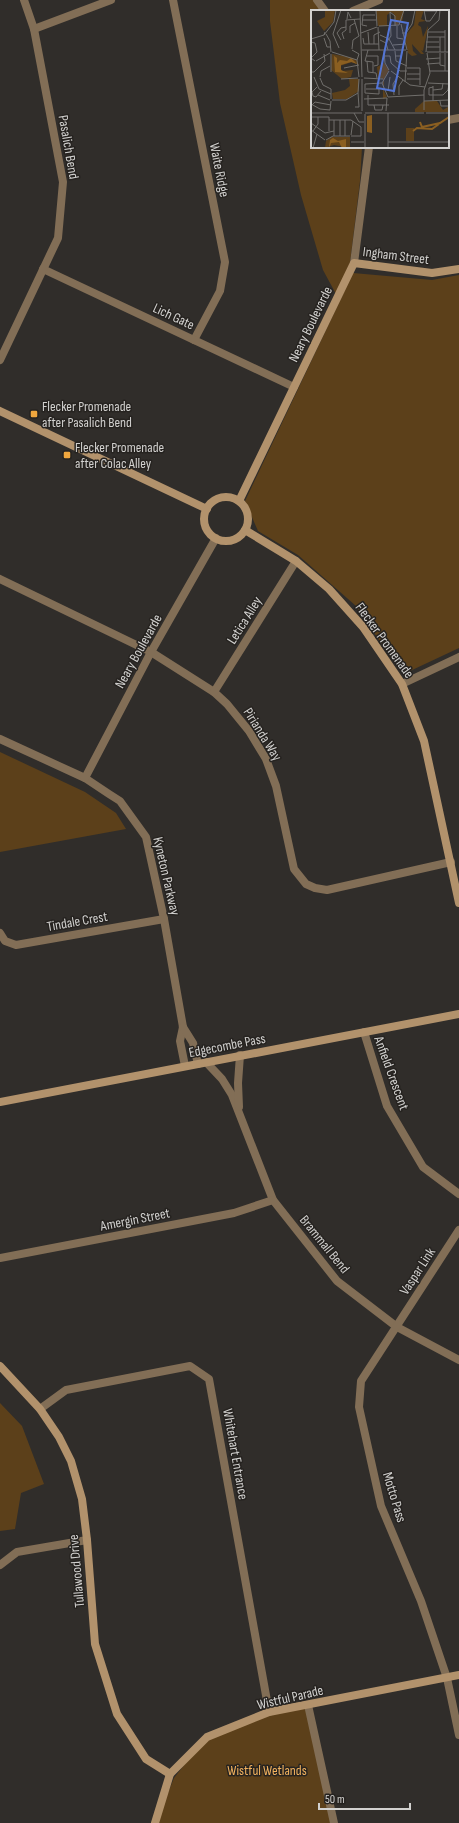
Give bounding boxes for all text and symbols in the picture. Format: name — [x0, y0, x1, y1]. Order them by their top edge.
inset map — [311, 10, 449, 148]
street label: Pasalich Bend — [55, 114, 83, 180]
street label: Waite Ridge — [206, 142, 233, 199]
street label: Ingham Street — [362, 243, 430, 268]
street label: Neary Boulevarde — [285, 284, 336, 365]
street label: Lich Gate — [150, 300, 197, 333]
place label: Flecker Promenade after Pasalich Bend — [42, 398, 132, 431]
marker: Flecker Promenade after Pasalich Bend — [29, 409, 39, 419]
place label: Flecker Promenade after Colac Alley — [75, 439, 164, 472]
marker: Flecker Promenade after Colac Alley — [62, 450, 72, 460]
street label: Letica Alley — [223, 593, 266, 647]
street label: Flecker Promenade — [352, 599, 418, 681]
street label: Neary Boulevarde — [111, 611, 166, 691]
street label: Pirianda Way — [240, 705, 286, 764]
street label: Kyneton Parkway — [149, 835, 184, 918]
street label: Tindale Crest — [45, 908, 109, 935]
street label: Edgecombe Pass — [187, 1030, 267, 1061]
street label: Anfield Crescent — [370, 1033, 413, 1112]
street label: Amergin Street — [98, 1204, 171, 1235]
street label: Brammall Bend — [296, 1212, 353, 1277]
street label: Vaspar Link — [396, 1244, 439, 1298]
street label: Whitehart Entrance — [219, 1407, 252, 1501]
street label: Motto Pass — [379, 1470, 410, 1524]
street label: Tullawood Drive — [65, 1534, 88, 1608]
street label: Wistful Parade — [255, 1682, 325, 1713]
park label: Wistful Wetlands — [227, 1762, 307, 1779]
scale bar — [319, 1785, 410, 1811]
text: 50 m — [325, 1792, 345, 1807]

